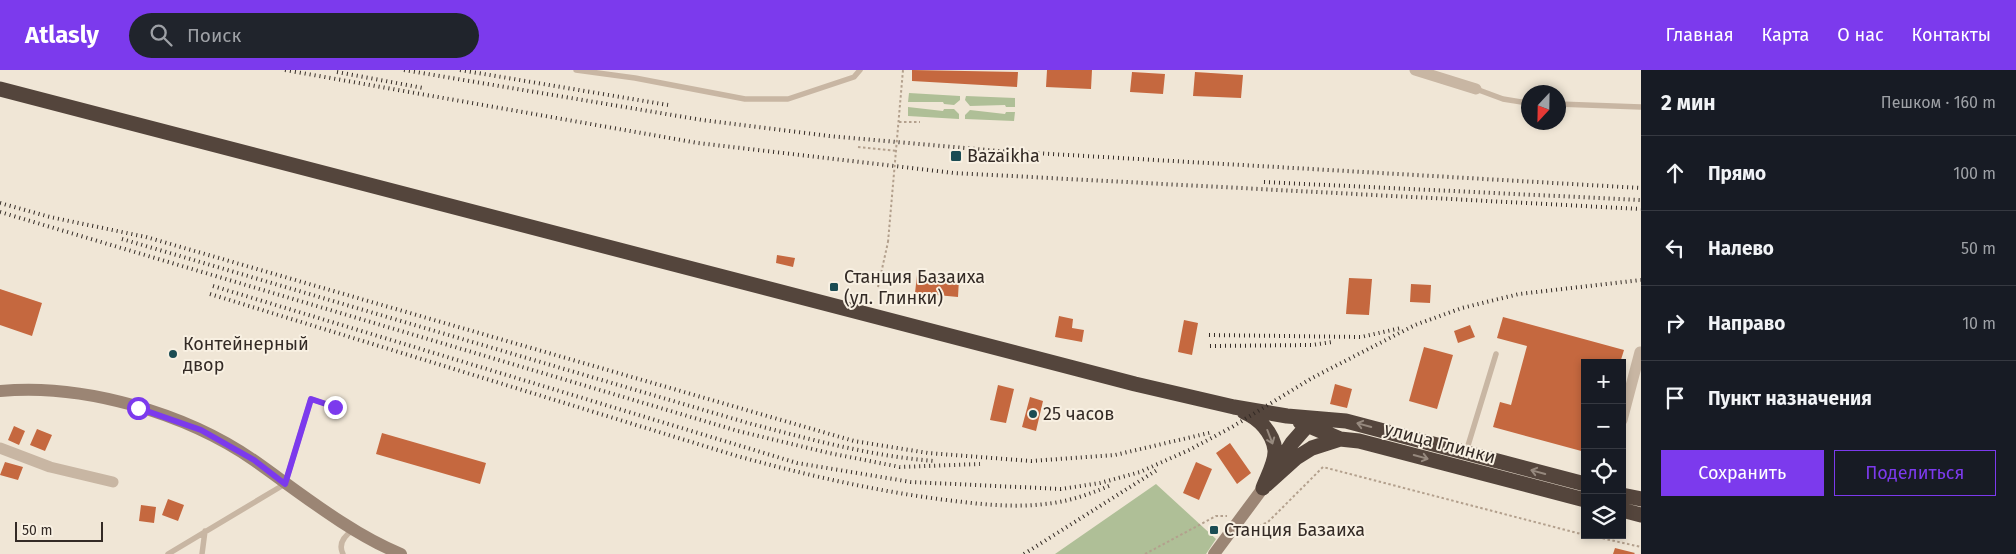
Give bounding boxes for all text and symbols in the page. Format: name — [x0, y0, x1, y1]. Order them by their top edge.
search box — [129, 13, 479, 58]
text: Atlasly — [25, 21, 99, 49]
icon: search — [147, 21, 175, 49]
text: Поиск — [187, 24, 241, 47]
text: Главная — [1666, 24, 1734, 46]
text: Карта — [1762, 24, 1809, 46]
text: О нас — [1837, 24, 1884, 46]
text: Контакты — [1912, 24, 1991, 46]
north arrow — [1521, 85, 1566, 130]
text: 2 мин — [1661, 90, 1716, 116]
text: Пешком · 160 m — [1881, 93, 1996, 112]
place label: Bazaikha — [967, 145, 1040, 167]
marker: Bazaikha — [949, 149, 963, 163]
icon: ahead — [1661, 159, 1689, 187]
text: Прямо — [1708, 162, 1766, 185]
text: 100 m — [1953, 164, 1996, 183]
icon: left — [1661, 234, 1689, 262]
text: Налево — [1708, 237, 1774, 260]
text: 50 m — [1961, 239, 1996, 258]
place label: Станция Базаиха (ул. Глинки) — [844, 266, 985, 309]
marker: Станция Базаиха (ул. Глинки) — [828, 281, 840, 293]
icon: right — [1661, 309, 1689, 337]
text: Направо — [1708, 312, 1785, 335]
text: 10 m — [1962, 314, 1996, 333]
place label: Контейнерный двор — [183, 333, 309, 376]
marker: Контейнерный двор — [167, 348, 179, 360]
map controls — [1581, 359, 1626, 539]
button: + — [1581, 359, 1626, 404]
icon: arrive — [1661, 384, 1689, 412]
text: Пункт назначения — [1708, 387, 1872, 410]
route end — [324, 396, 347, 419]
route start — [127, 397, 150, 420]
place label: 25 часов — [1043, 403, 1114, 425]
button: − — [1581, 404, 1626, 449]
marker: 25 часов — [1027, 408, 1039, 420]
street label: улица Глинки — [1382, 418, 1498, 468]
one-way arrow — [1356, 420, 1372, 429]
one-way arrow — [1265, 429, 1275, 444]
button: locate — [1581, 449, 1626, 494]
button: Сохранить — [1661, 450, 1824, 496]
button: Поделиться — [1834, 450, 1996, 496]
one-way arrow — [1413, 453, 1429, 462]
one-way arrow — [1530, 466, 1546, 476]
button: layers — [1581, 494, 1626, 539]
scale bar — [15, 519, 102, 542]
place label: Станция Базаиха — [1224, 519, 1365, 541]
text: 50 m — [22, 522, 53, 539]
marker: Станция Базаиха — [1208, 524, 1220, 536]

